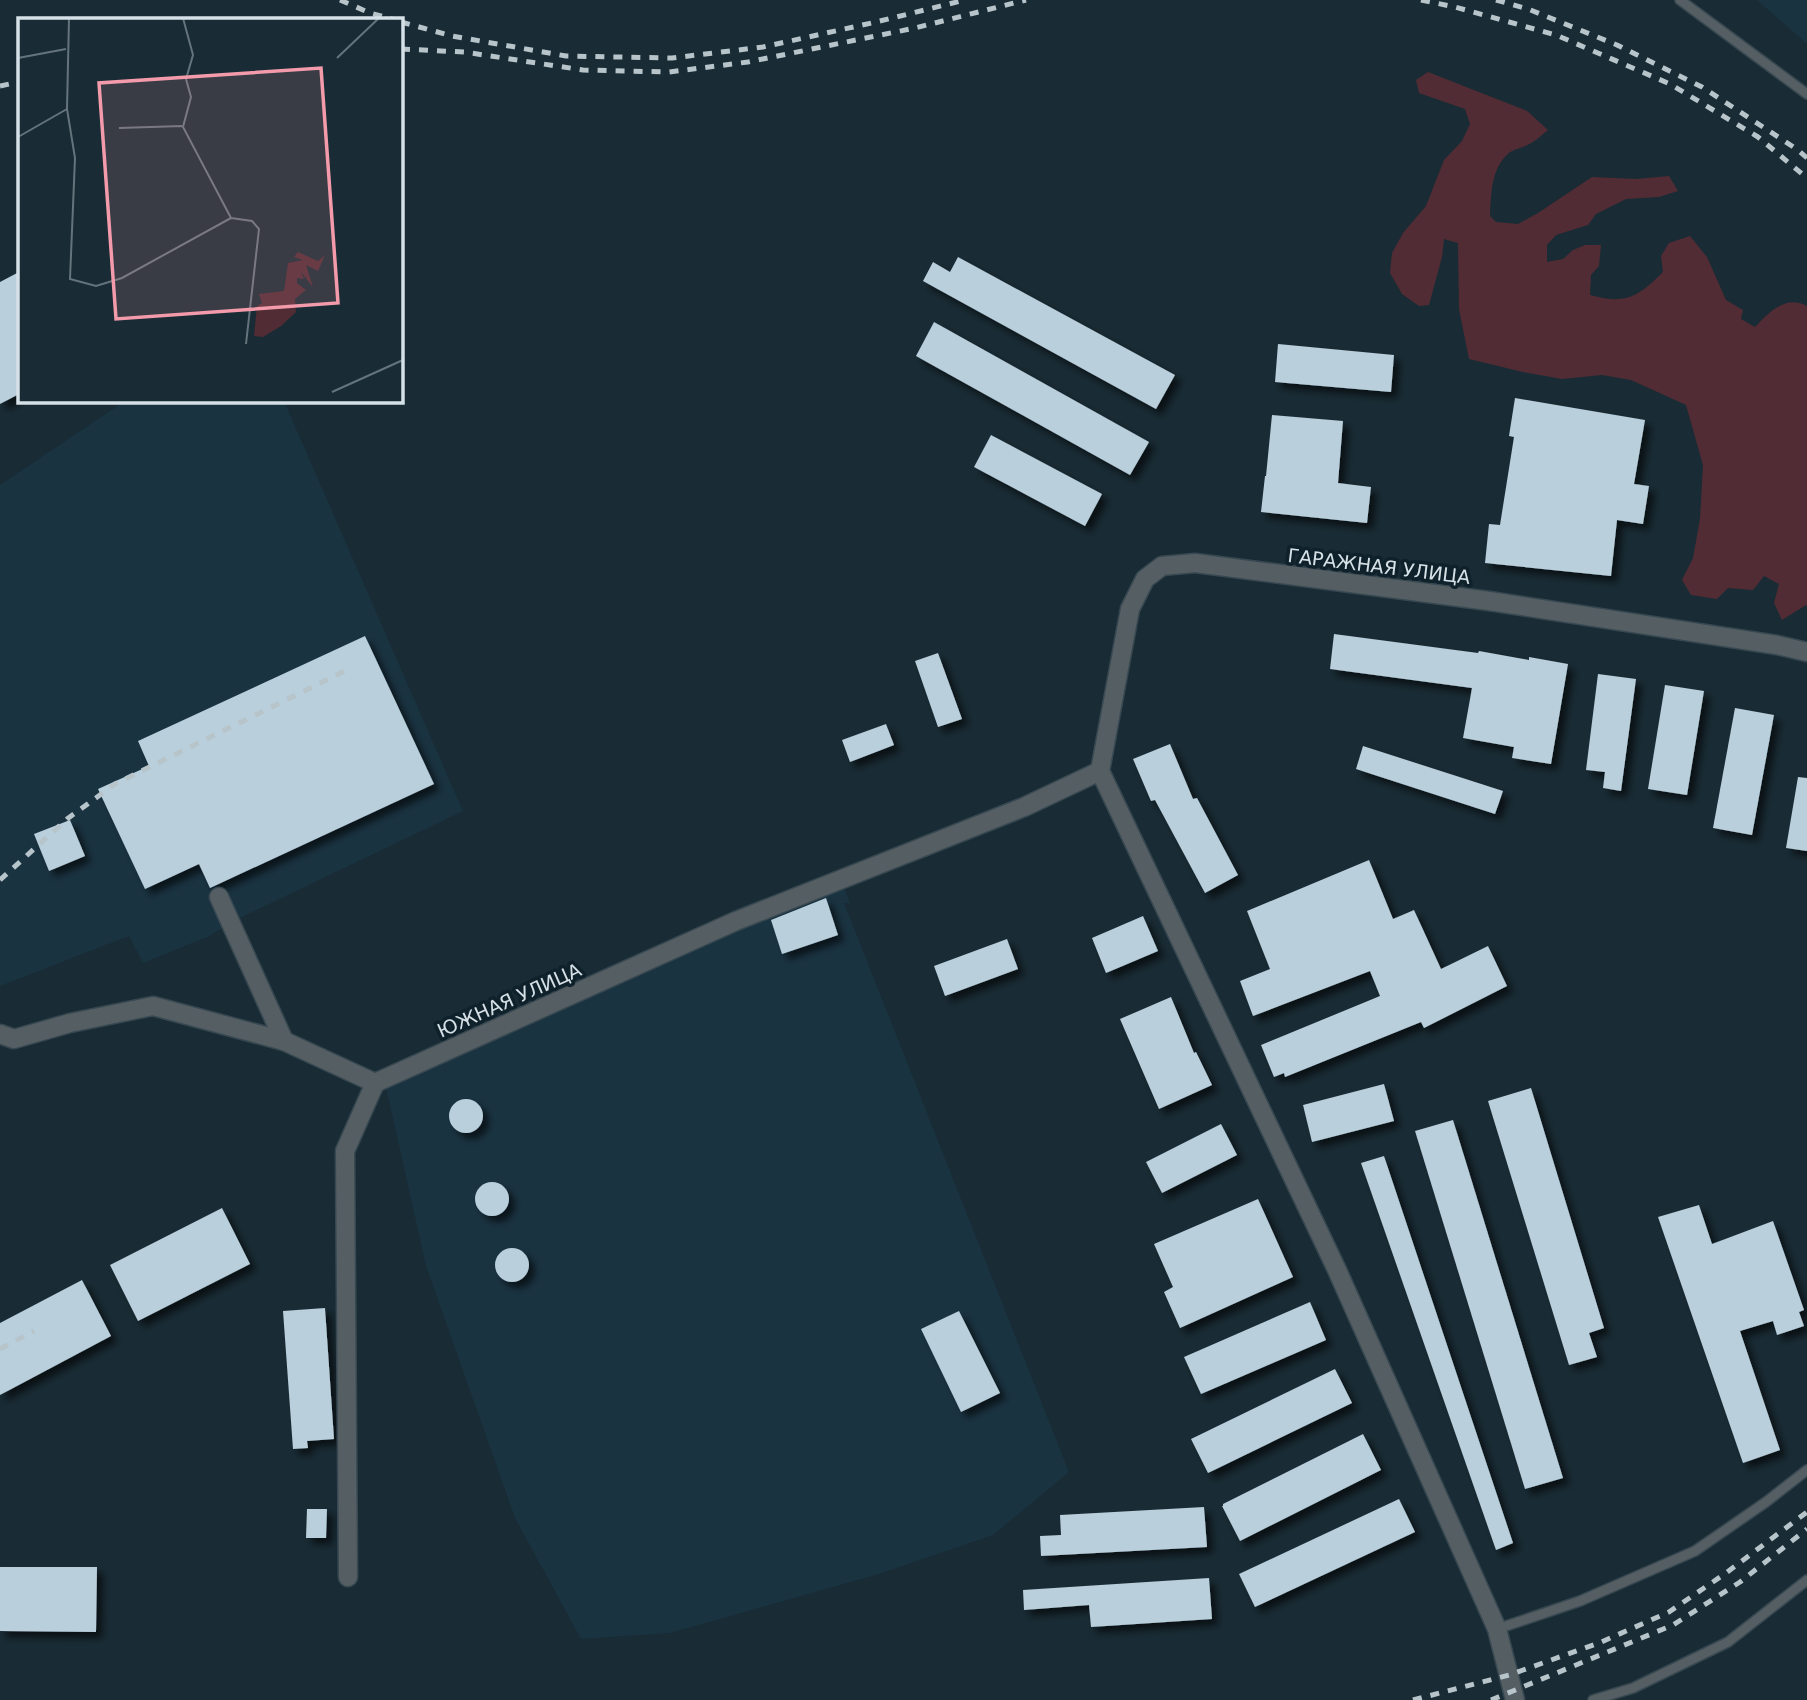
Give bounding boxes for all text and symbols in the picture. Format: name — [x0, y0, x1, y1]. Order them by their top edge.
inset map — [18, 18, 402, 402]
street label: ГАРАЖНАЯ УЛИЦА — [1286, 544, 1472, 588]
street label: ЮЖНАЯ УЛИЦА — [434, 958, 584, 1042]

